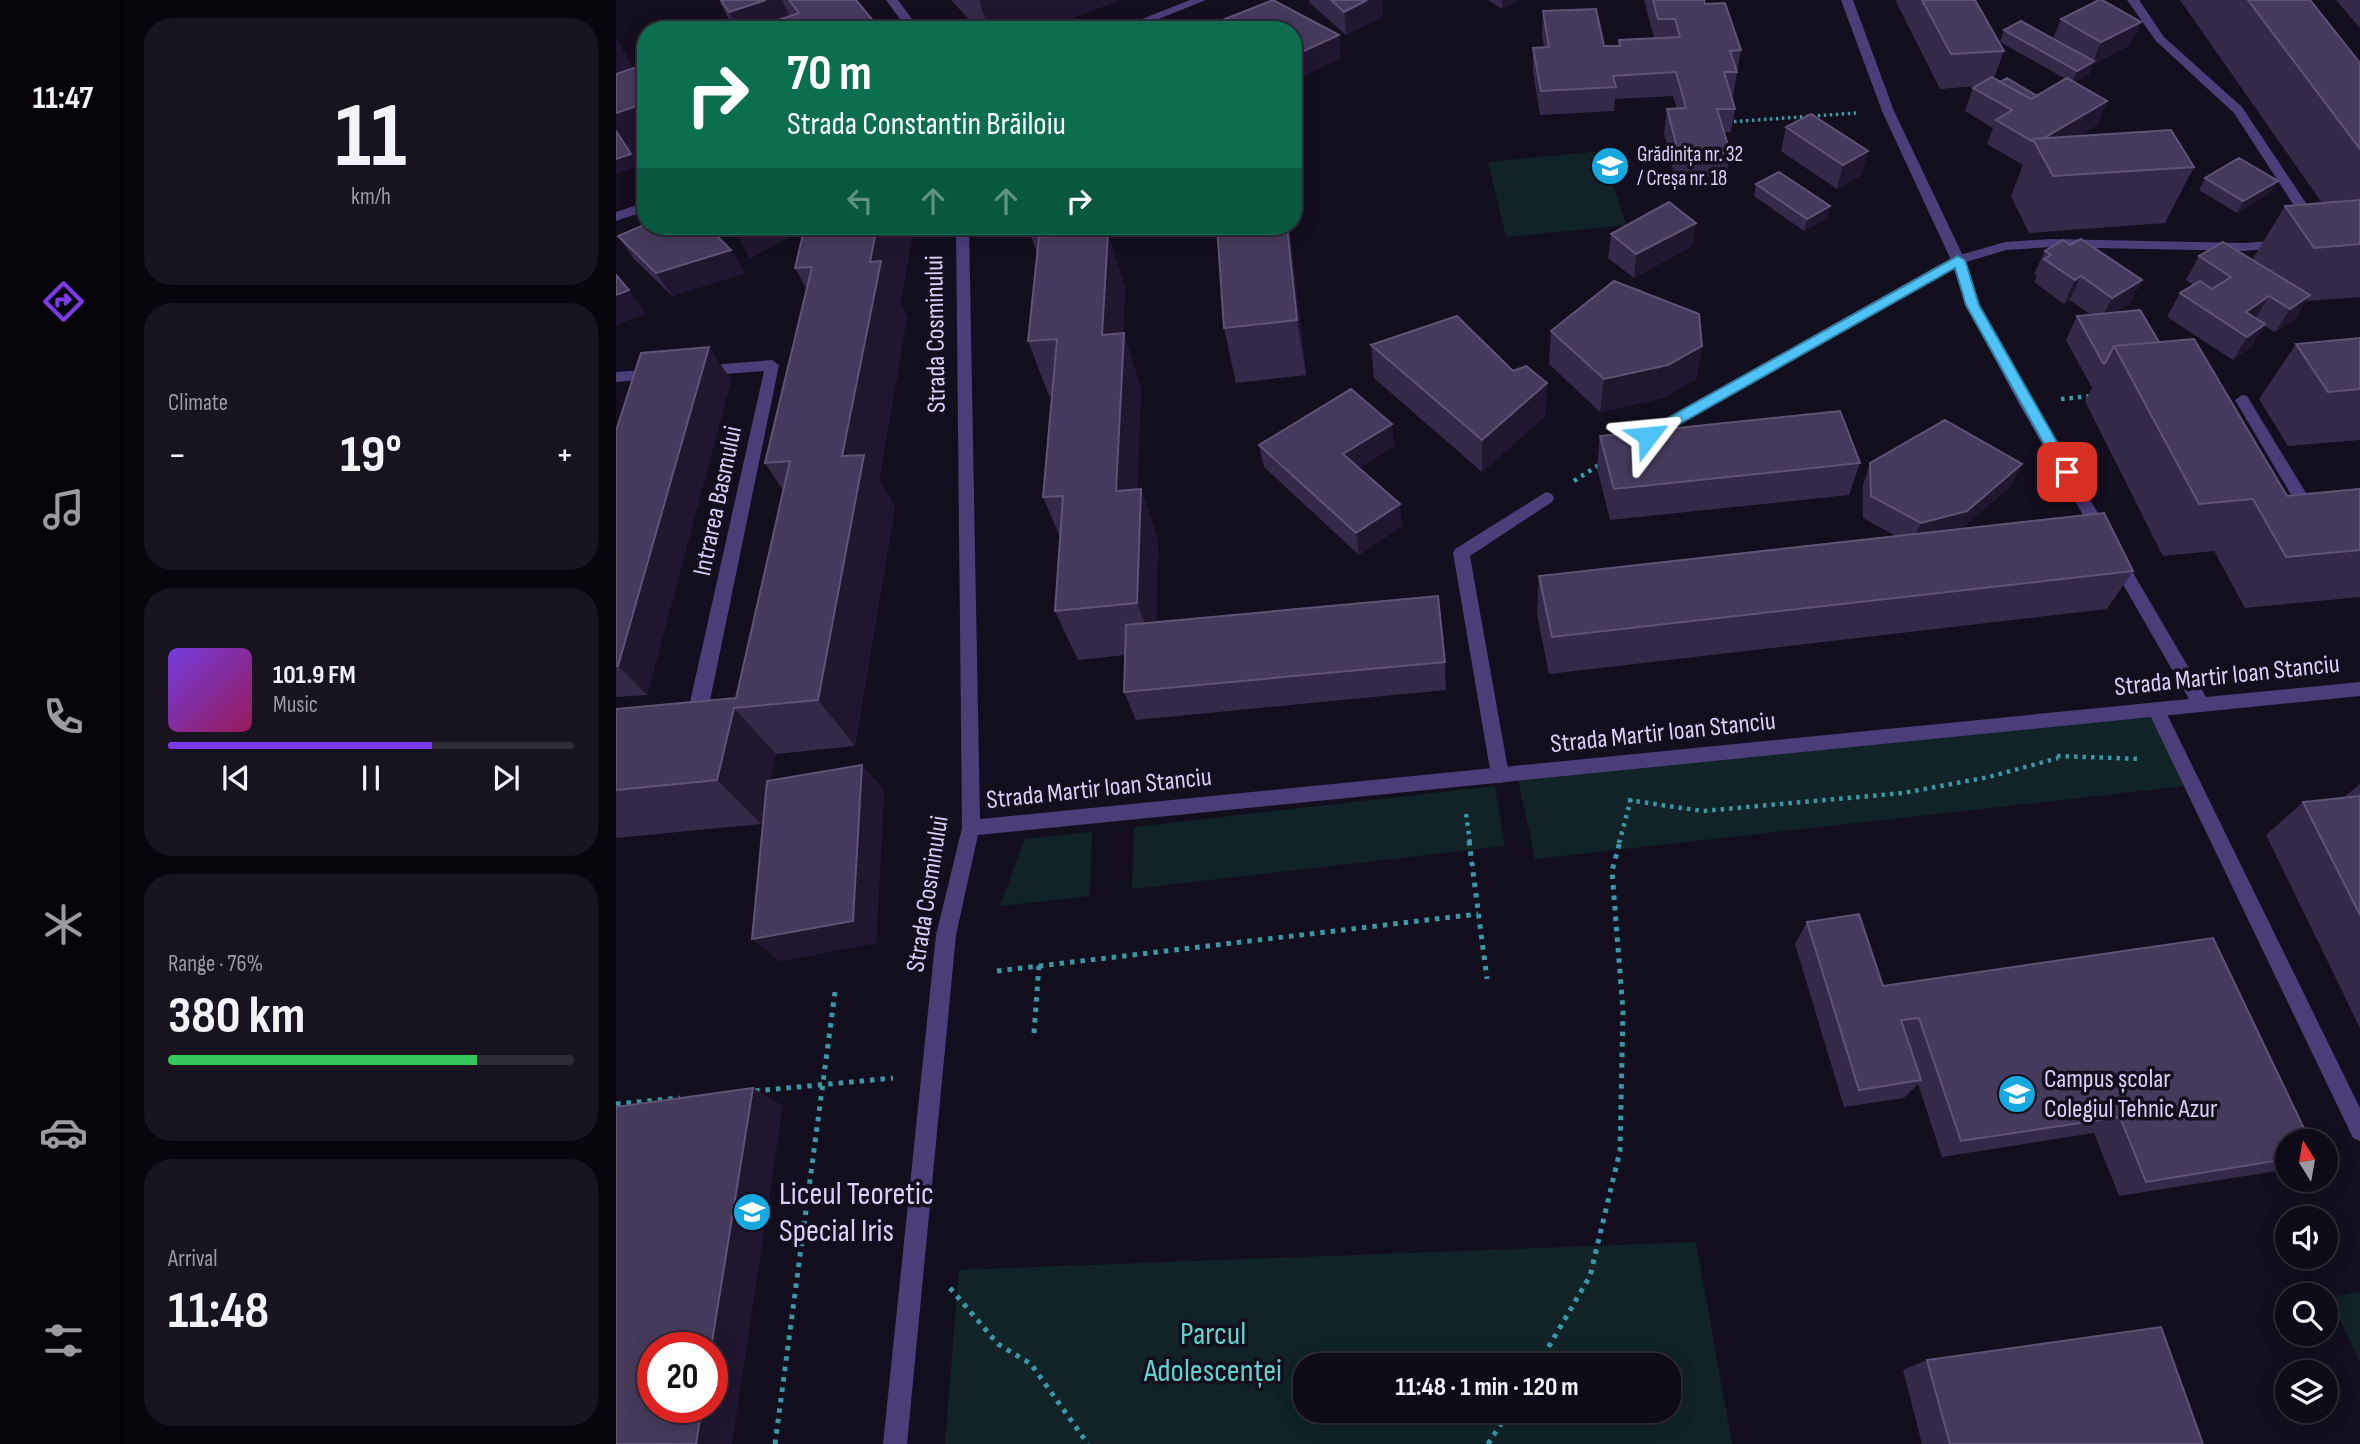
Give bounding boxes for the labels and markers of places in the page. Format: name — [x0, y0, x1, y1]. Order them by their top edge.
place label: Grădinița nr. 32 / Creșa nr. 18 — [1637, 142, 1743, 191]
school or university icon: Grădinița nr. 32 / Creșa nr. 18 — [1589, 145, 1631, 187]
pin — [2037, 442, 2097, 502]
place label: Campus școlar Colegiul Tehnic Azur — [2044, 1064, 2218, 1125]
school or university icon: Campus școlar Colegiul Tehnic Azur — [1996, 1073, 2038, 1115]
place label: Liceul Teoretic Special Iris — [779, 1175, 934, 1251]
school or university icon: Liceul Teoretic Special Iris — [731, 1191, 773, 1233]

